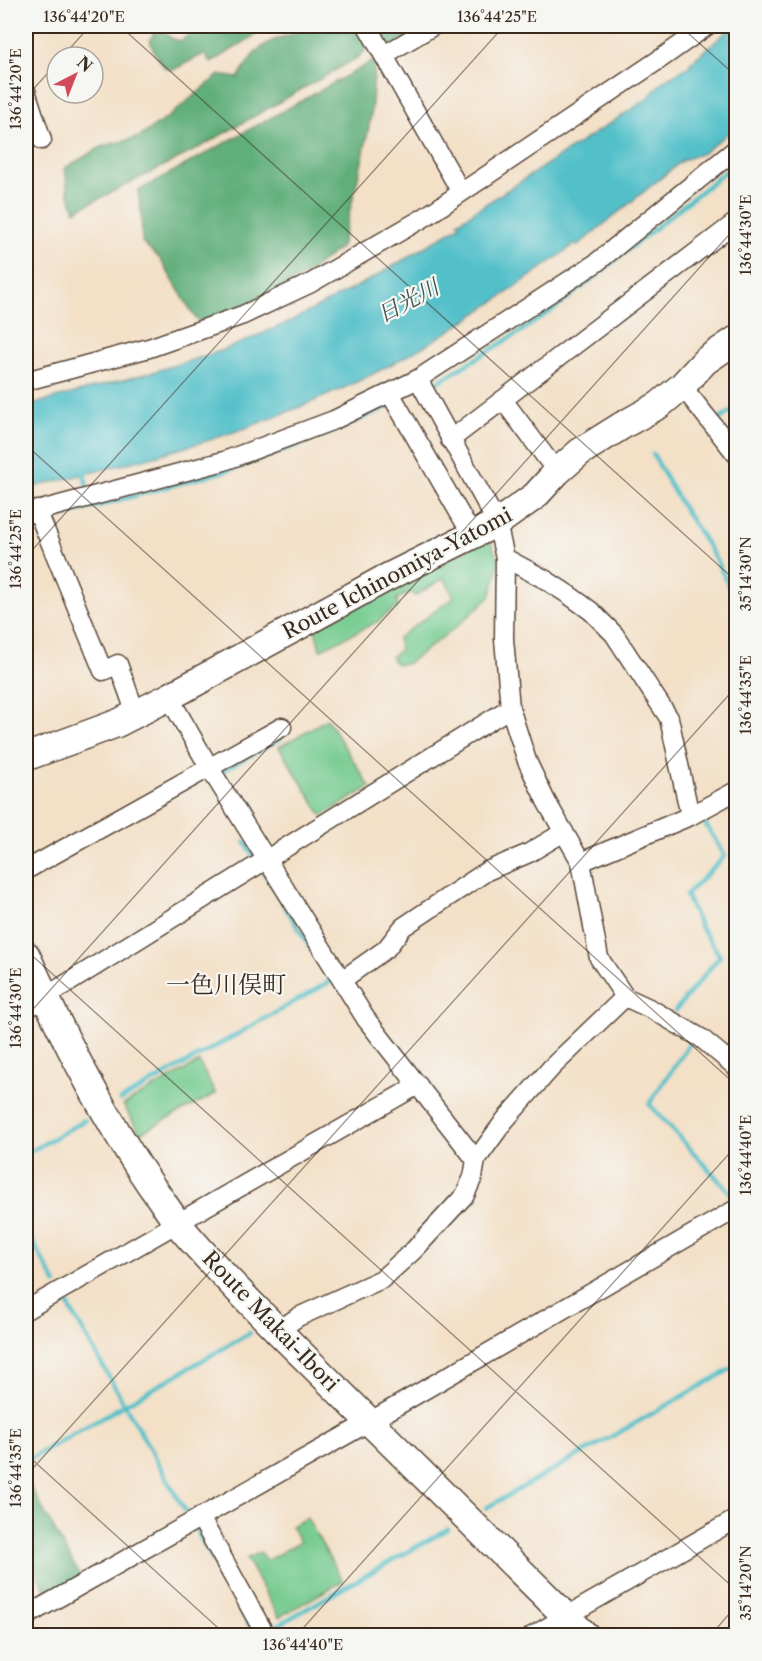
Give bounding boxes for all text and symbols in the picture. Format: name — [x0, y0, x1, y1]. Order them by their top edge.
text: 136°44'20"E — [43, 7, 125, 26]
text: 136°44'25"E — [457, 7, 537, 26]
north arrow — [45, 45, 105, 105]
text: 136°44'20"E — [6, 48, 25, 130]
text: N — [73, 52, 97, 76]
text: 136°44'30"E — [736, 194, 755, 276]
water label: 日光川 — [373, 273, 445, 328]
street label: Route Ichinomiya-Yatomi — [278, 502, 516, 644]
text: 136°44'25"E — [6, 509, 25, 589]
text: 35°14'30"N — [736, 536, 755, 612]
text: 136°44'35"E — [736, 655, 755, 735]
text: 136°44'30"E — [6, 967, 25, 1049]
district label: 一色川俣町 — [166, 970, 286, 999]
text: 136°44'40"E — [736, 1115, 755, 1195]
street label: Route Makai-Ibori — [198, 1246, 344, 1396]
text: 136°44'35"E — [6, 1428, 25, 1508]
text: 35°14'20"N — [736, 1545, 755, 1621]
text: 136°44'40"E — [263, 1635, 343, 1654]

